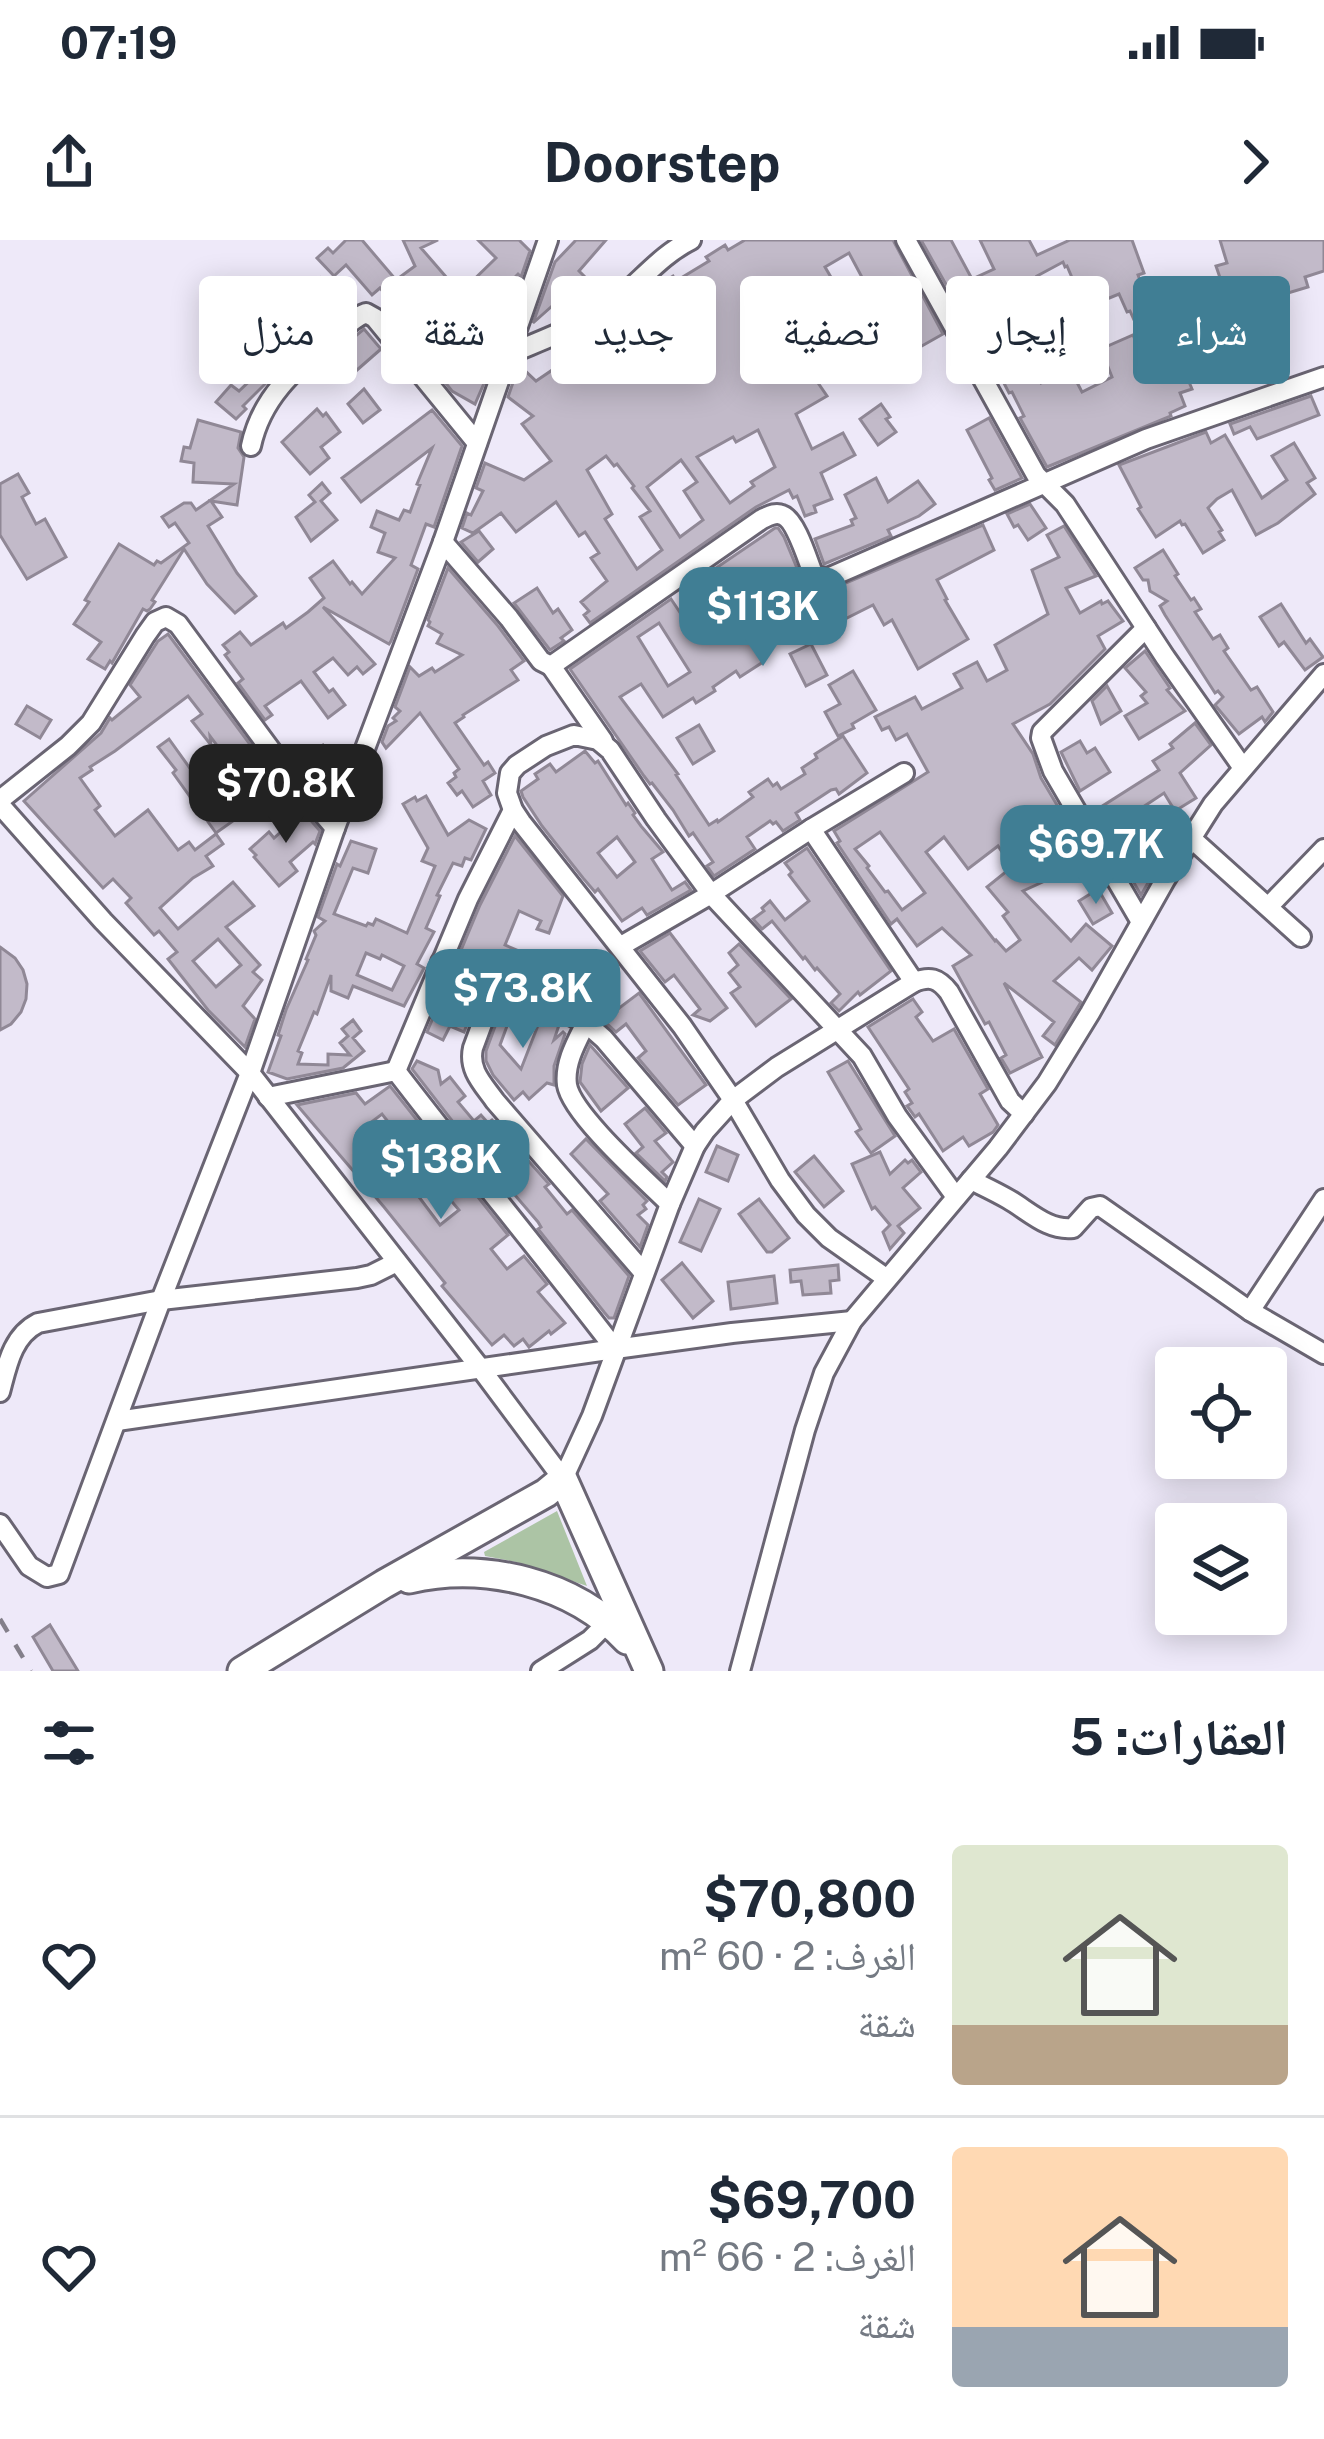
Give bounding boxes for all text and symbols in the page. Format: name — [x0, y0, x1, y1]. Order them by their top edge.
text: 07:19 — [60, 16, 177, 69]
icon: share — [36, 129, 102, 195]
icon: forward — [1222, 129, 1288, 195]
text: Doorstep — [544, 131, 781, 194]
chip: منزل — [199, 276, 357, 384]
chip: شقة — [381, 276, 527, 384]
chip: جديد — [551, 276, 716, 384]
chip: تصفية — [740, 276, 922, 384]
chip: إيجار — [946, 276, 1109, 384]
chip: شراء — [1133, 276, 1290, 384]
pin: $113K — [679, 567, 847, 669]
text: $113K — [706, 583, 820, 629]
pin: $70.8K — [188, 744, 384, 846]
text: $70.8K — [216, 760, 356, 806]
pin: $69.7K — [998, 805, 1194, 907]
text: $69.7K — [1027, 821, 1165, 867]
pin: $73.8K — [425, 949, 621, 1051]
text: $73.8K — [452, 965, 594, 1011]
pin: $138K — [357, 1120, 525, 1222]
text: $138K — [379, 1136, 503, 1182]
map controls — [1155, 1347, 1287, 1635]
button: locate — [1155, 1347, 1287, 1479]
button: layers — [1155, 1503, 1287, 1635]
text: العقارات: 5 — [1070, 1707, 1288, 1766]
icon: filters — [36, 1710, 102, 1776]
text: $70,800 — [703, 1869, 916, 1928]
icon: home — [1048, 1893, 1192, 2037]
icon: heart — [36, 1932, 102, 1998]
text: الغرف: 2 · 60 m² — [659, 1933, 916, 1979]
text: شقة — [858, 2000, 916, 2046]
text: $69,700 — [707, 2170, 916, 2229]
icon: home — [1048, 2195, 1192, 2339]
icon: heart — [36, 2234, 102, 2300]
text: الغرف: 2 · 66 m² — [659, 2234, 916, 2280]
text: شقة — [858, 2301, 916, 2347]

